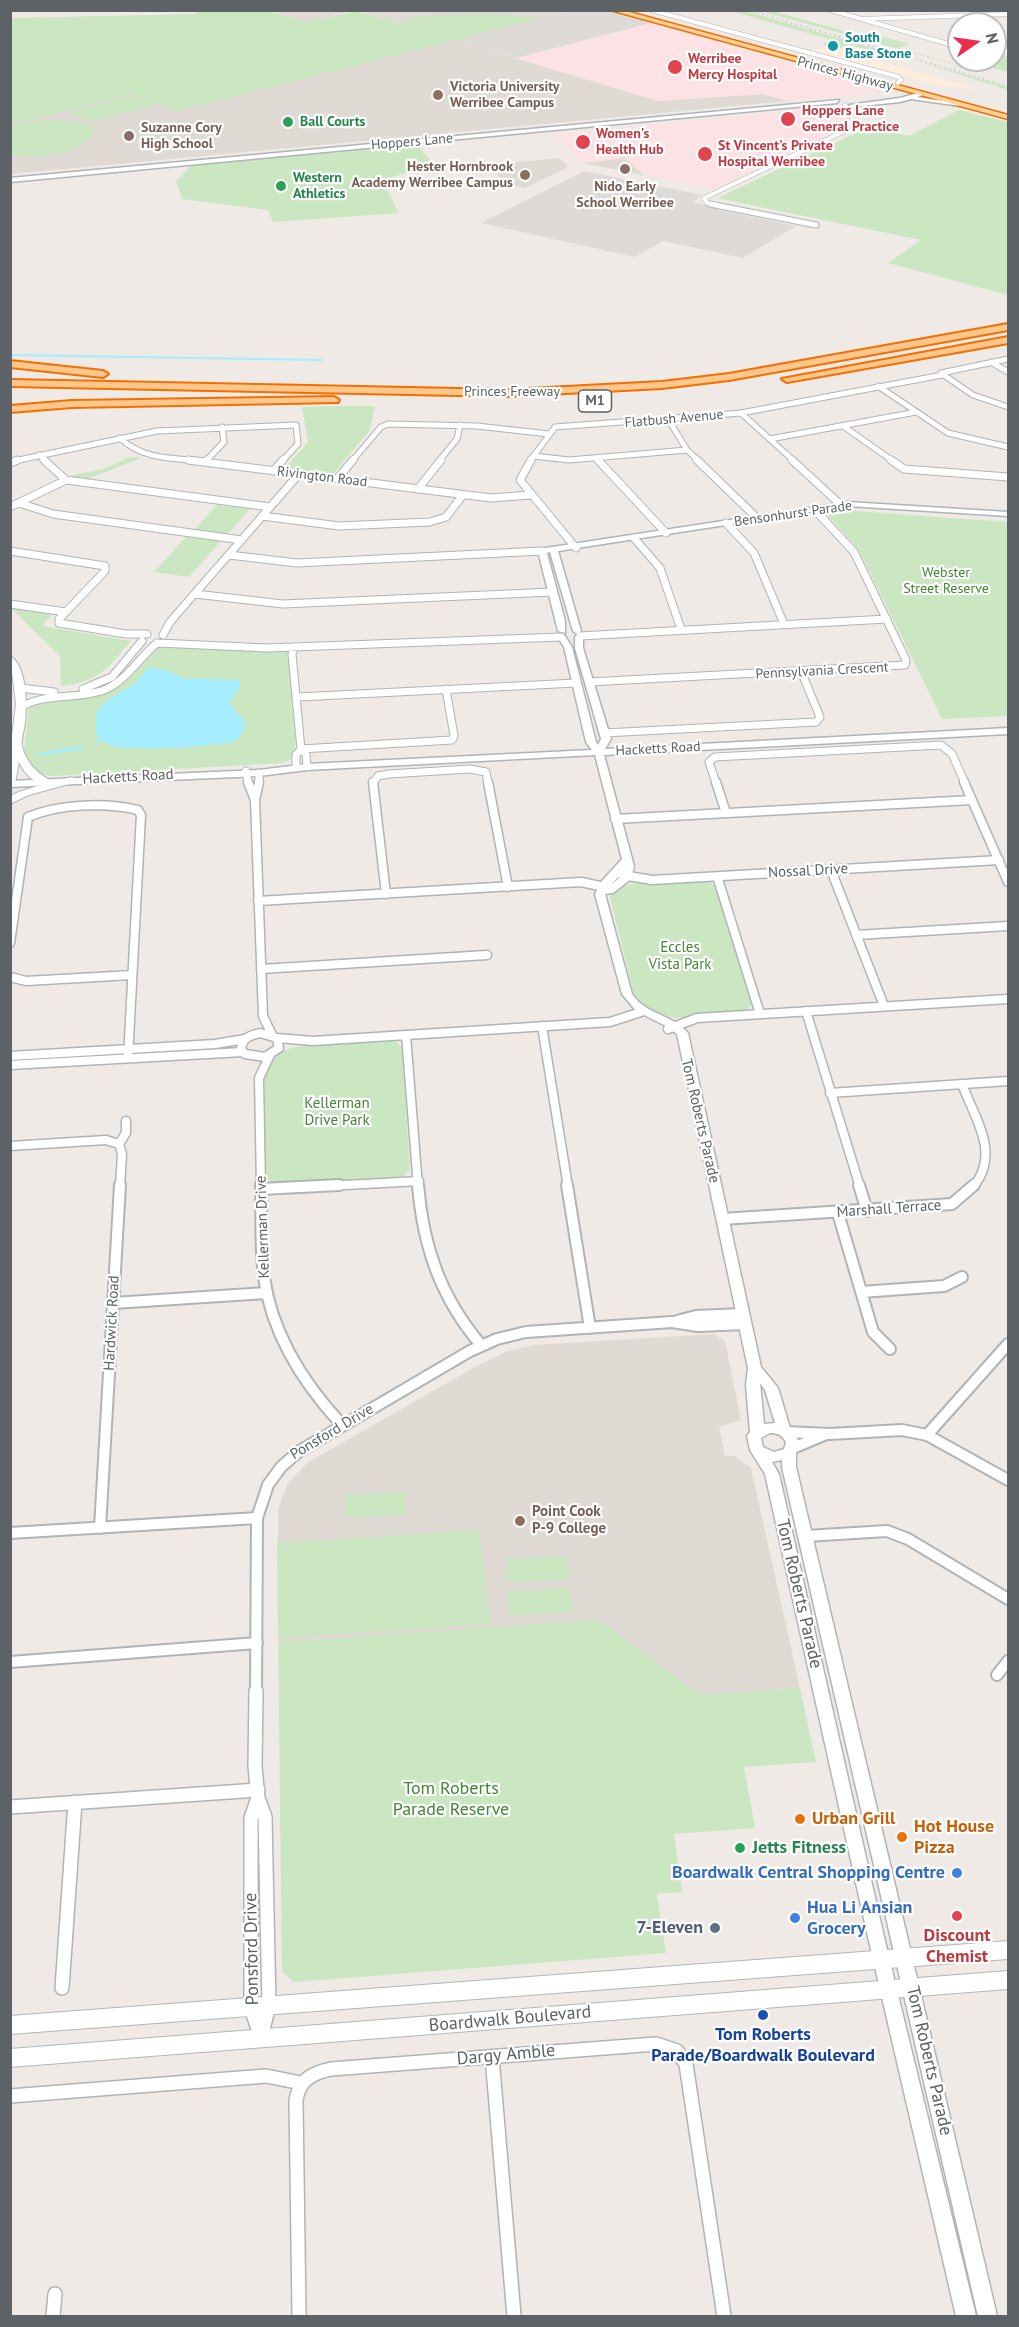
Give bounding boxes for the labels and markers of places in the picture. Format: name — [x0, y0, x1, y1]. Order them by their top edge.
place label: South Base Stone — [845, 30, 911, 62]
marker: South Base Stone — [826, 39, 840, 53]
place label: Werribee Mercy Hospital — [688, 51, 777, 84]
marker: Werribee Mercy Hospital — [666, 58, 684, 76]
place label: Victoria University Werribee Campus — [450, 79, 559, 112]
marker: Victoria University Werribee Campus — [431, 88, 445, 102]
place label: Hoppers Lane General Practice — [802, 103, 899, 136]
marker: Hoppers Lane General Practice — [779, 110, 797, 128]
place label: Ball Courts — [300, 114, 365, 130]
marker: Ball Courts — [281, 115, 295, 129]
place label: Suzanne Cory High School — [141, 120, 222, 152]
place label: Women's Health Hub — [596, 126, 663, 158]
marker: Suzanne Cory High School — [122, 129, 136, 143]
marker: Women's Health Hub — [574, 133, 592, 151]
place label: St Vincent's Private Hospital Werribee — [718, 138, 833, 170]
marker: St Vincent's Private Hospital Werribee — [696, 145, 714, 163]
place label: Hester Hornbrook Academy Werribee Campus — [352, 159, 513, 192]
marker: Nido Early School Werribee — [618, 162, 632, 176]
marker: Hester Hornbrook Academy Werribee Campus — [518, 168, 532, 182]
place label: Western Athletics — [293, 170, 345, 202]
marker: Western Athletics — [274, 179, 288, 193]
place label: Nido Early School Werribee — [576, 179, 674, 212]
place label: Point Cook P-9 College — [532, 1503, 606, 1538]
marker: Point Cook P-9 College — [513, 1514, 527, 1528]
place label: Urban Grill — [812, 1808, 895, 1830]
marker: Urban Grill — [793, 1812, 807, 1826]
place label: Hot House Pizza — [914, 1816, 994, 1858]
marker: Hot House Pizza — [895, 1830, 909, 1844]
place label: Jetts Fitness — [752, 1837, 846, 1859]
marker: Jetts Fitness — [733, 1841, 747, 1855]
place label: Boardwalk Central Shopping Centre — [672, 1862, 945, 1884]
marker: Boardwalk Central Shopping Centre — [950, 1866, 964, 1880]
place label: Hua Li Ansian Grocery — [807, 1897, 912, 1940]
marker: Discount Chemist — [950, 1909, 964, 1923]
marker: Hua Li Ansian Grocery — [788, 1911, 802, 1925]
place label: 7-Eleven — [636, 1917, 703, 1939]
marker: 7-Eleven — [708, 1921, 722, 1935]
place label: Discount Chemist — [923, 1925, 991, 1968]
marker: Tom Roberts Parade/Boardwalk Boulevard — [756, 2008, 770, 2022]
place label: Tom Roberts Parade/Boardwalk Boulevard — [651, 2024, 875, 2066]

